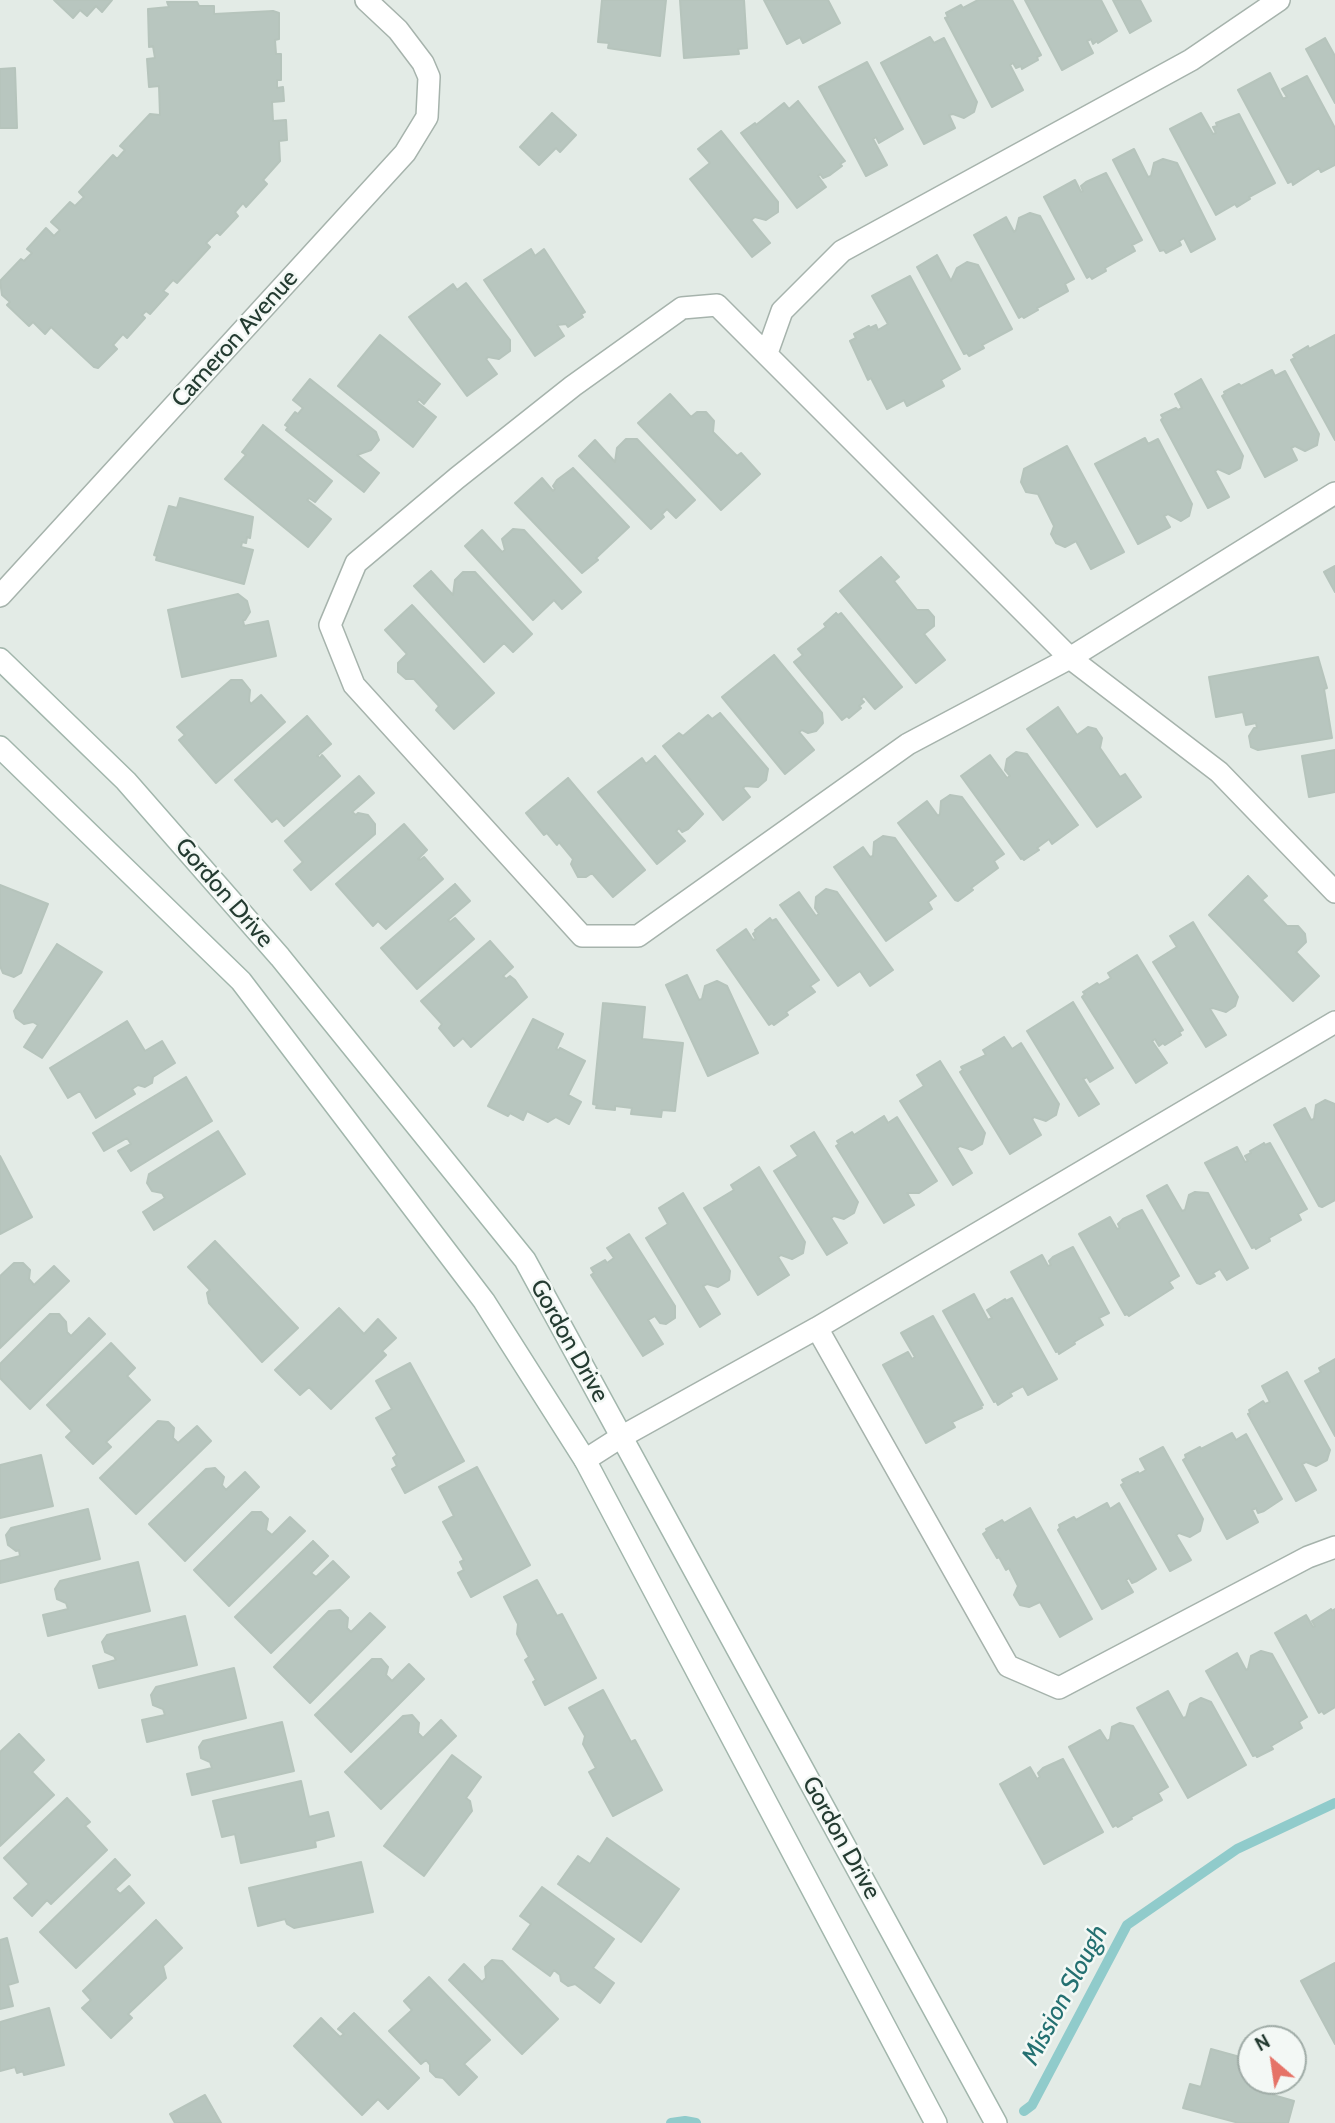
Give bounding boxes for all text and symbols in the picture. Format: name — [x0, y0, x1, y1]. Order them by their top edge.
street label: Cameron Avenue — [166, 264, 304, 414]
street label: Gordon Drive — [169, 832, 279, 954]
street label: Gordon Drive — [524, 1275, 614, 1407]
street label: Gordon Drive — [796, 1772, 886, 1904]
water label: Mission Slough — [1015, 1920, 1115, 2070]
north arrow — [1237, 2025, 1307, 2095]
text: N — [1251, 2030, 1274, 2056]

